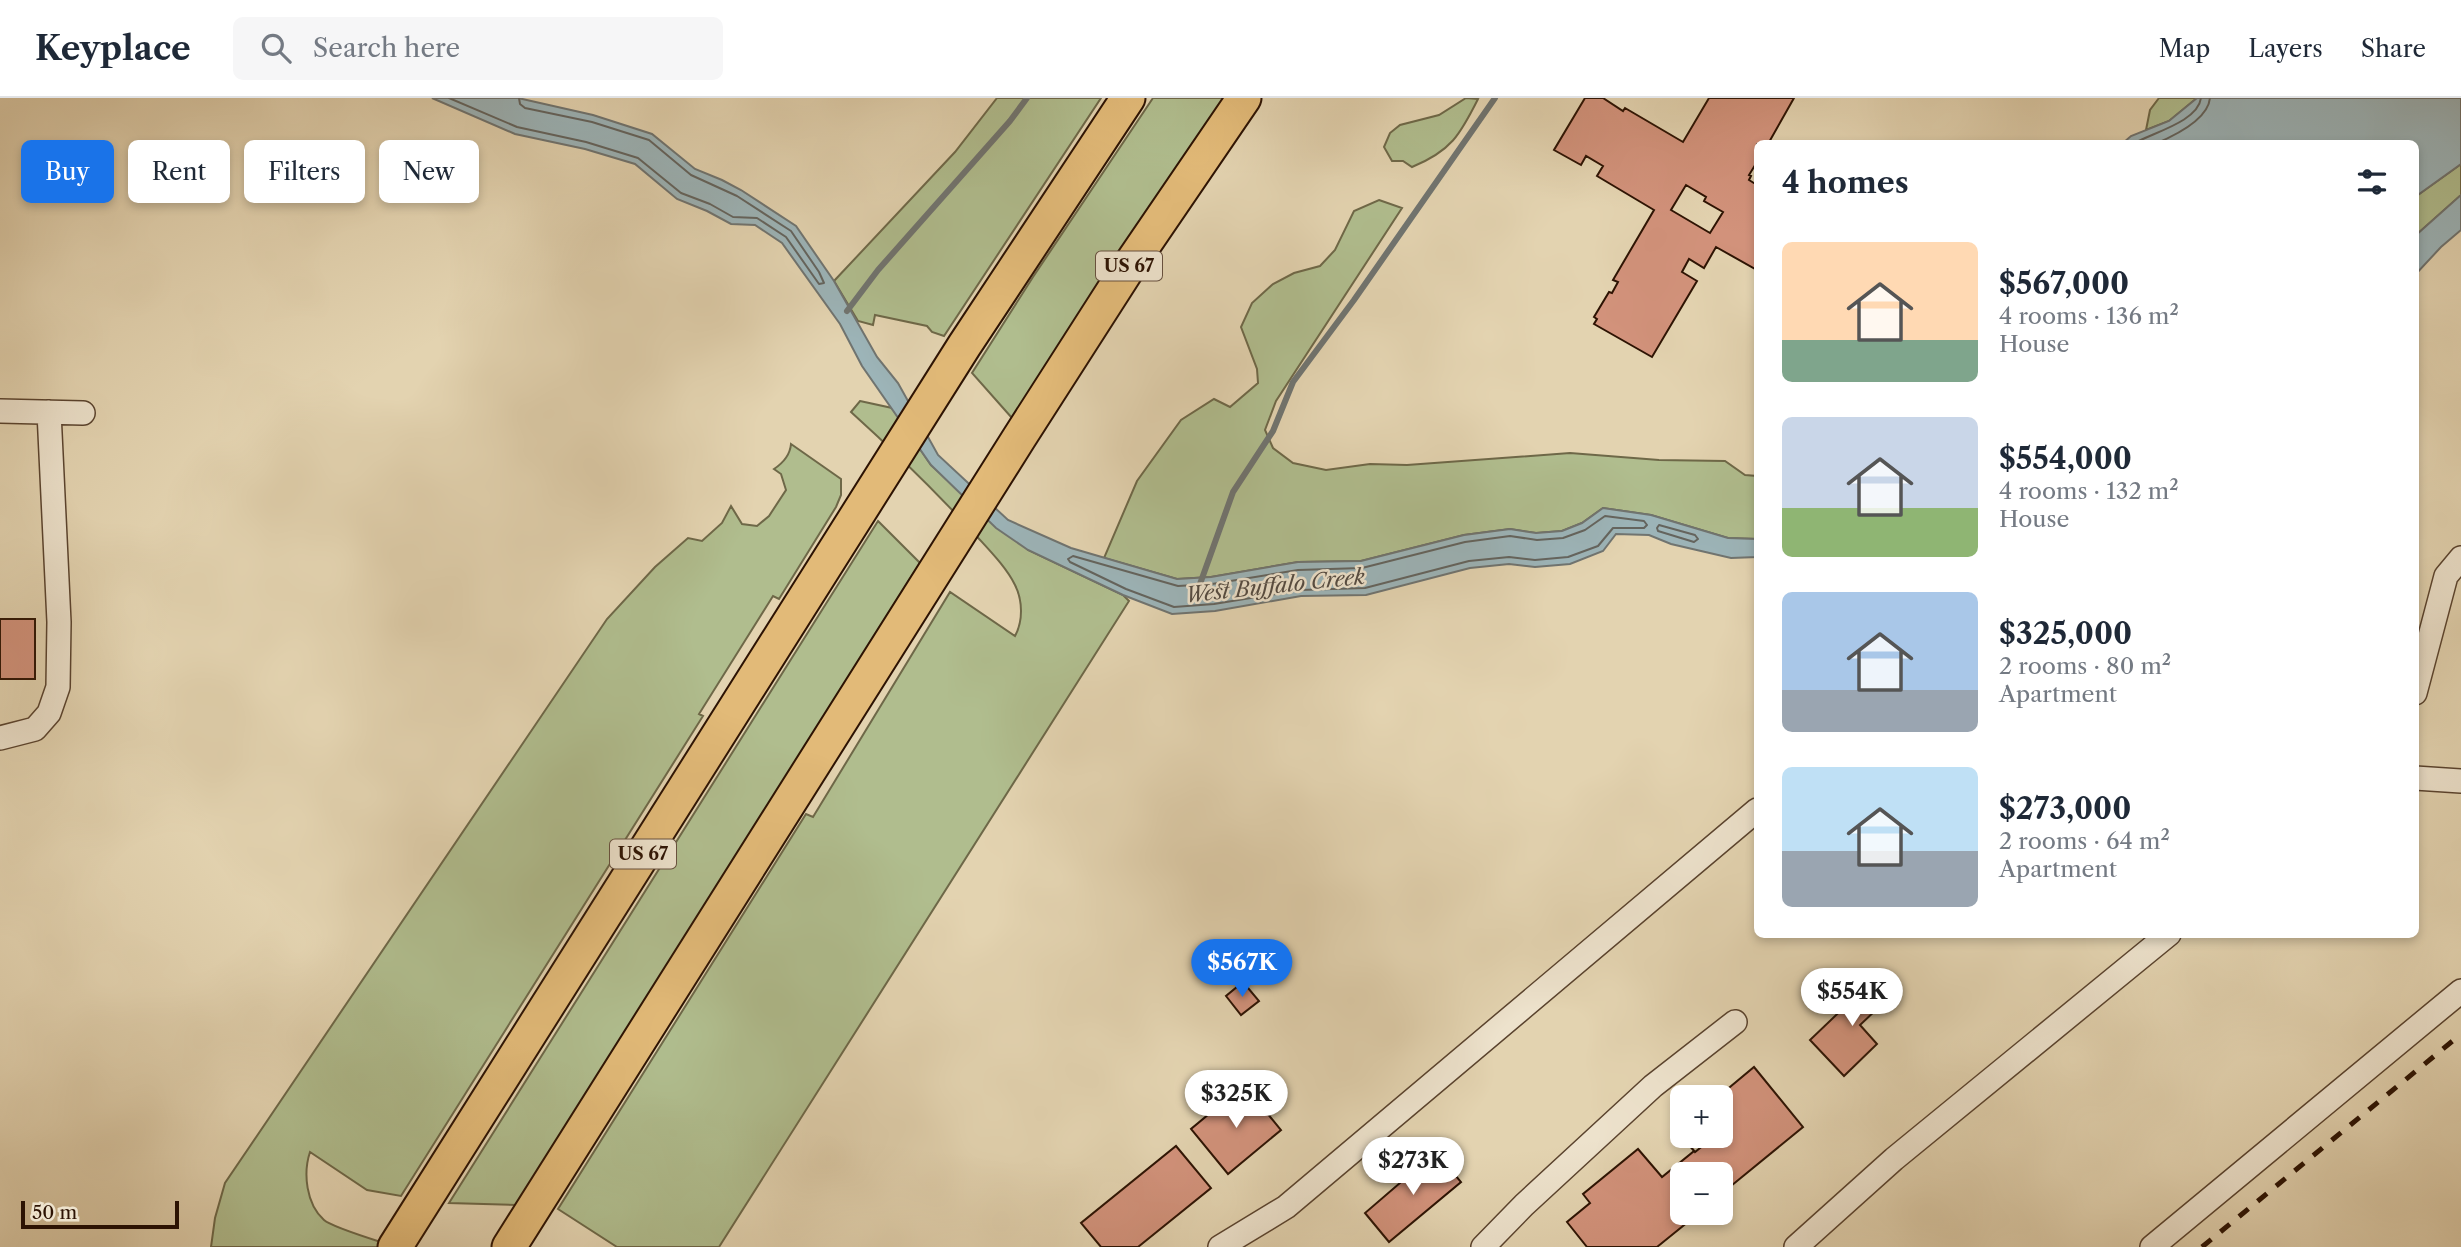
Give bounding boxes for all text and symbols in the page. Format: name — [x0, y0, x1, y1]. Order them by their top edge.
search box — [233, 17, 723, 80]
text: Keyplace — [35, 28, 191, 69]
icon: search — [257, 29, 295, 67]
text: Search here — [313, 32, 460, 64]
text: Map — [2159, 34, 2210, 63]
text: Layers — [2248, 34, 2323, 63]
text: Share — [2361, 34, 2426, 63]
chip: Buy — [21, 140, 114, 203]
chip: Rent — [128, 140, 230, 203]
chip: Filters — [244, 140, 365, 203]
chip: New — [379, 140, 479, 203]
icon: filters — [2353, 163, 2391, 201]
text: 4 homes — [1782, 164, 1909, 201]
road number: US 67 — [1096, 252, 1162, 280]
text: $567,000 — [1999, 265, 2129, 302]
icon: home — [1838, 270, 1922, 354]
text: 4 rooms · 136 m² — [1999, 302, 2179, 330]
text: House — [1999, 330, 2069, 358]
text: $554,000 — [1999, 440, 2132, 477]
icon: home — [1838, 445, 1922, 529]
text: 4 rooms · 132 m² — [1999, 477, 2179, 505]
text: House — [1999, 505, 2069, 533]
water label: West Buffalo Creek — [1184, 564, 1366, 607]
text: $325,000 — [1999, 615, 2132, 652]
icon: home — [1838, 620, 1922, 704]
text: 2 rooms · 80 m² — [1999, 652, 2171, 680]
text: Apartment — [1999, 680, 2117, 708]
text: $273,000 — [1999, 790, 2131, 827]
icon: home — [1838, 795, 1922, 879]
text: 2 rooms · 64 m² — [1999, 827, 2170, 855]
road number: US 67 — [610, 840, 676, 868]
text: Apartment — [1999, 855, 2117, 883]
pin: $567K — [1193, 940, 1291, 999]
text: $567K — [1207, 948, 1277, 976]
pin: $554K — [1803, 968, 1901, 1028]
text: $554K — [1817, 977, 1887, 1005]
pin: $325K — [1187, 1070, 1285, 1130]
text: $325K — [1201, 1079, 1271, 1107]
map controls — [1670, 1085, 1733, 1225]
button: + — [1670, 1085, 1733, 1148]
pin: $273K — [1364, 1138, 1462, 1197]
text: $273K — [1378, 1146, 1448, 1174]
button: − — [1670, 1162, 1733, 1225]
scale bar — [21, 1198, 178, 1230]
text: 50 m — [32, 1201, 77, 1224]

